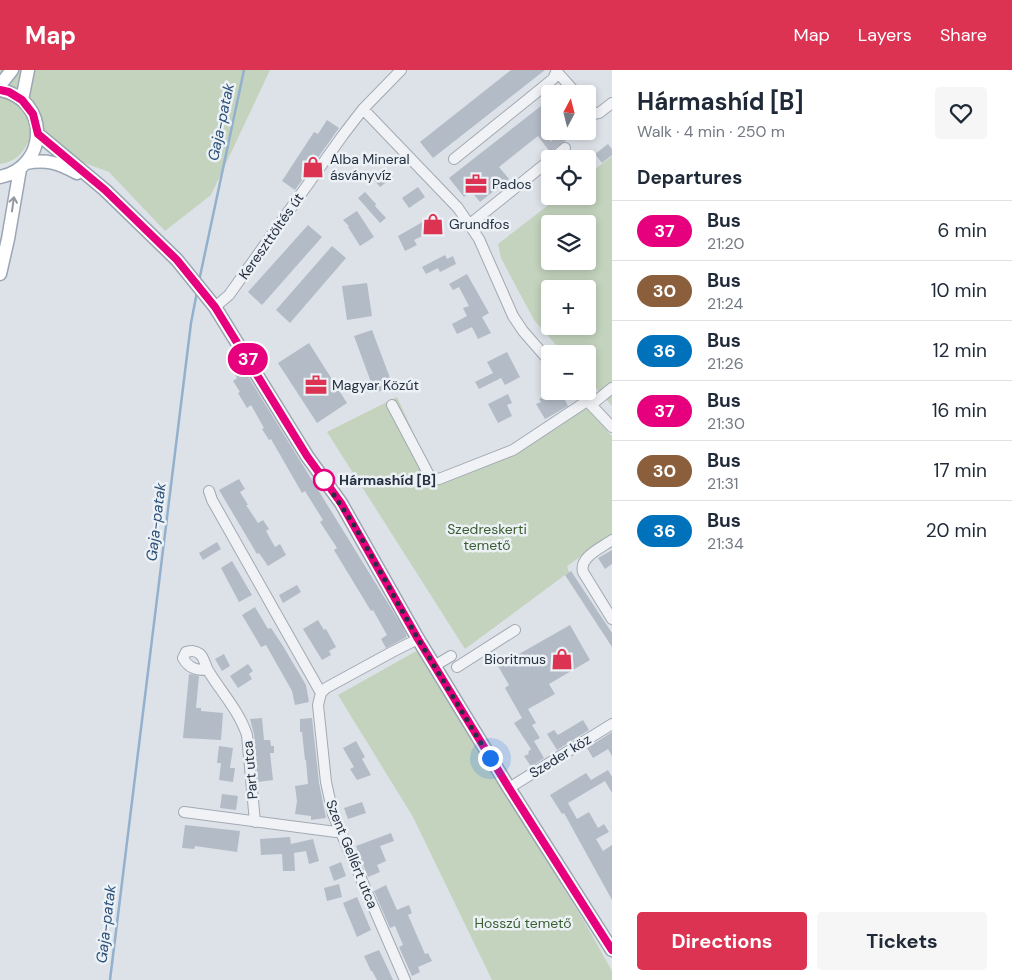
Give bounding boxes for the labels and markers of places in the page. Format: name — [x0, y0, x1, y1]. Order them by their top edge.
place label: Alba Mineral ásványvíz — [330, 150, 410, 184]
shop icon: Alba Mineral ásványvíz — [300, 154, 326, 180]
office icon: Pados — [463, 171, 489, 197]
place label: Pados — [492, 175, 532, 193]
shop icon: Grundfos — [420, 211, 446, 237]
place label: Grundfos — [449, 215, 509, 233]
office icon: Magyar Közút — [303, 372, 329, 398]
place label: Magyar Közút — [332, 376, 419, 394]
marker: Hármashíd [B] — [313, 469, 335, 491]
place label: Hármashíd [B] — [339, 471, 436, 489]
shop icon: Bioritmus — [549, 646, 575, 672]
place label: Bioritmus — [484, 650, 546, 668]

